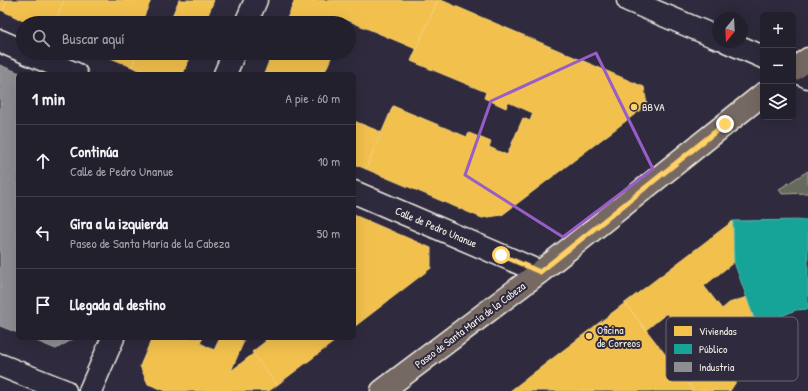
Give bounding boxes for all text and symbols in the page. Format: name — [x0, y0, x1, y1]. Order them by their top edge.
north arrow — [712, 12, 748, 48]
map controls — [760, 12, 796, 120]
button: + — [760, 12, 796, 48]
search box — [16, 16, 356, 60]
icon: search — [30, 27, 52, 49]
text: Buscar aquí — [62, 28, 125, 49]
button: − — [760, 48, 796, 84]
button: layers — [760, 84, 796, 120]
text: 1 min — [32, 87, 65, 110]
text: A pie · 60 m — [286, 89, 340, 107]
place label: BBVA — [642, 100, 665, 114]
marker: BBVA — [629, 102, 639, 112]
route end — [716, 115, 734, 133]
text: Continúa — [70, 141, 118, 162]
icon: ahead — [32, 150, 54, 172]
text: 10 m — [318, 152, 340, 170]
text: Calle de Pedro Unanue — [70, 162, 173, 180]
street label: Calle de Pedro Unanue — [393, 203, 480, 251]
text: Gira a la izquierda — [70, 213, 168, 234]
icon: left — [32, 222, 54, 244]
text: 50 m — [317, 224, 340, 242]
text: Paseo de Santa María de la Cabeza — [70, 234, 230, 252]
route start — [492, 246, 510, 264]
street label: Paseo de Santa María de la Cabeza — [412, 278, 529, 371]
icon: arrive — [32, 294, 54, 316]
text: Llegada al destino — [70, 294, 166, 315]
legend — [666, 317, 798, 381]
place label: Oficina de Correos — [597, 323, 640, 350]
text: Viviendas — [699, 324, 737, 338]
marker: Oficina de Correos — [584, 331, 594, 341]
text: Público — [699, 342, 728, 356]
text: Industria — [699, 360, 735, 374]

